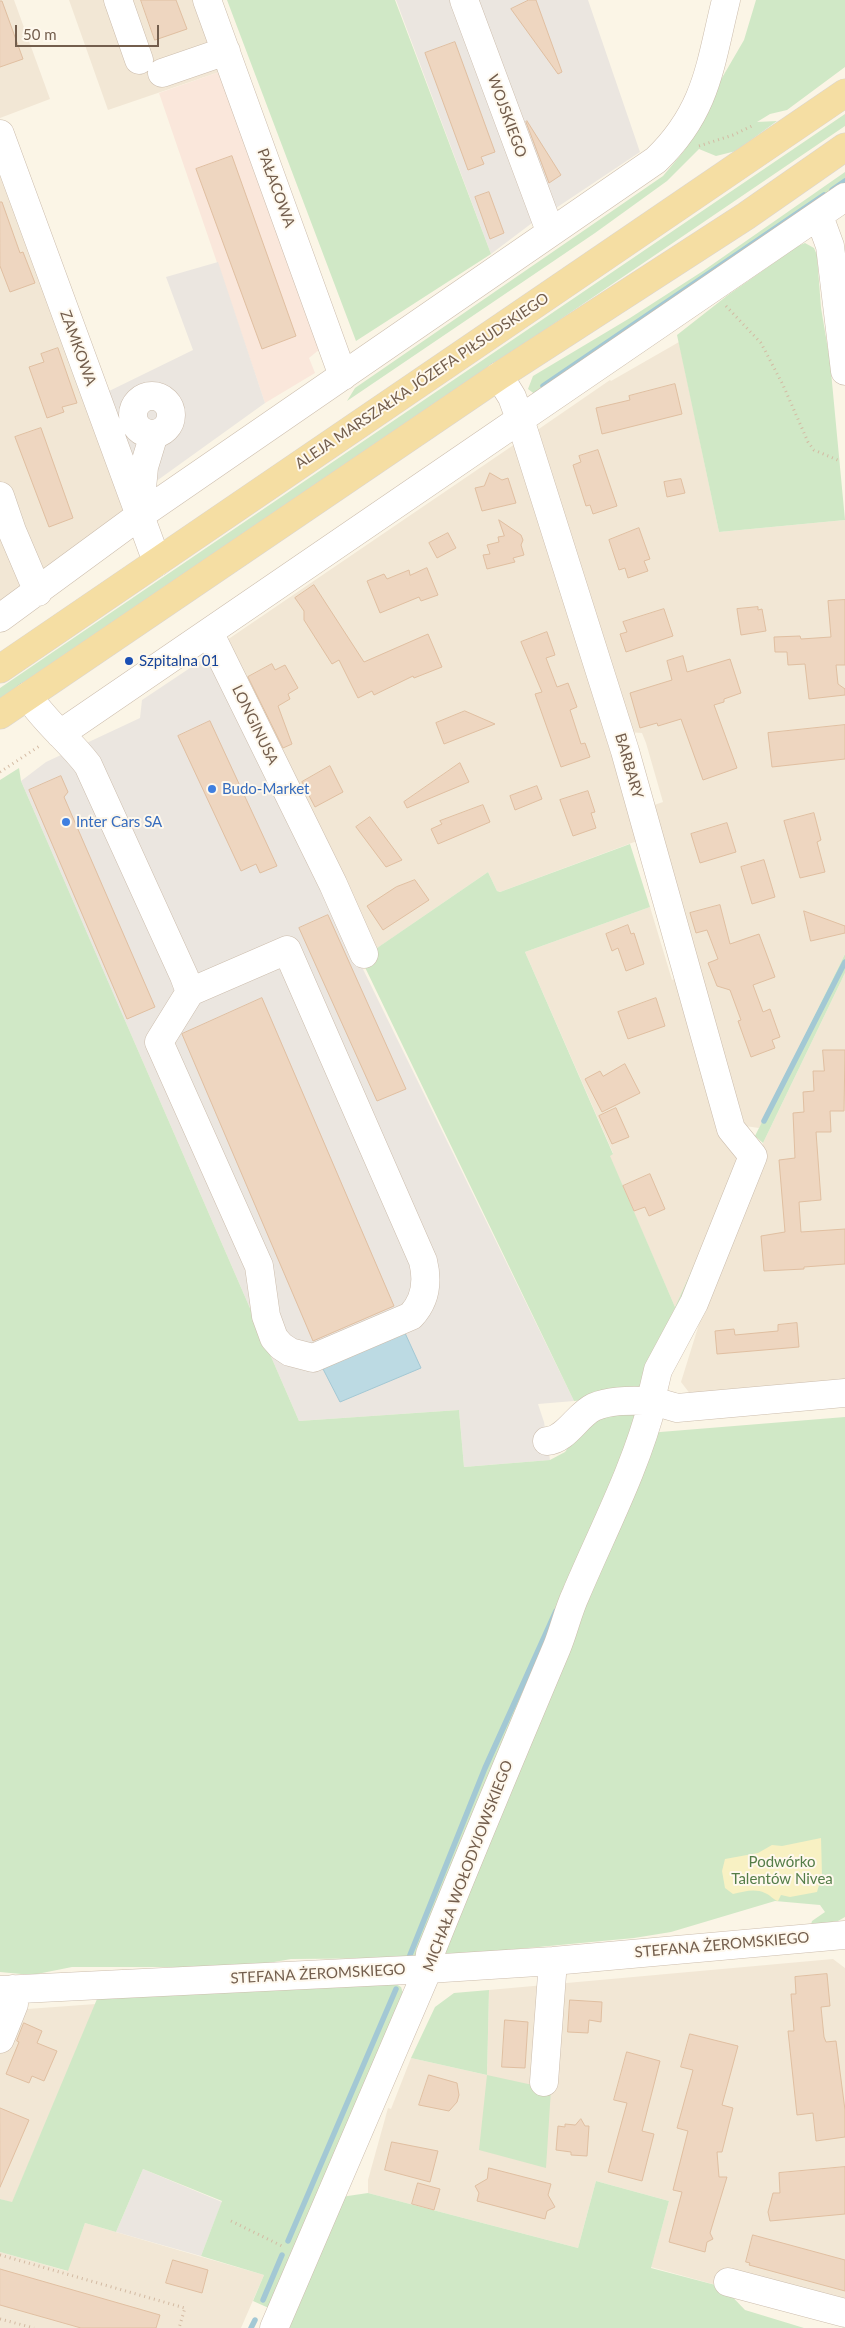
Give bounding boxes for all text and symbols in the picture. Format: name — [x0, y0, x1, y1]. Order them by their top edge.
scale bar — [18, 15, 161, 47]
text: 50 m — [23, 25, 57, 43]
street label: WOJSKIEGO — [484, 72, 530, 160]
street label: PAŁACOWA — [253, 146, 299, 230]
street label: ALEJA MARSZAŁKA JÓZEFA PIŁSUDSKIEGO — [292, 289, 552, 473]
street label: ZAMKOWA — [56, 308, 100, 388]
place label: Szpitalna 01 — [139, 652, 219, 670]
marker: Szpitalna 01 — [123, 655, 135, 667]
street label: LONGINUSA — [228, 682, 282, 768]
street label: BARBARY — [611, 731, 647, 801]
place label: Budo-Market — [222, 780, 309, 798]
marker: Budo-Market — [206, 783, 218, 795]
place label: Inter Cars SA — [76, 813, 162, 831]
marker: Inter Cars SA — [60, 816, 72, 828]
street label: MICHAŁA WOŁODYJOWSKIEGO — [419, 1758, 517, 1974]
park label: Podwórko Talentów Nivea — [731, 1853, 833, 1888]
street label: STEFANA ŻEROMSKIEGO — [634, 1928, 810, 1962]
street label: STEFANA ŻEROMSKIEGO — [230, 1960, 406, 1988]

